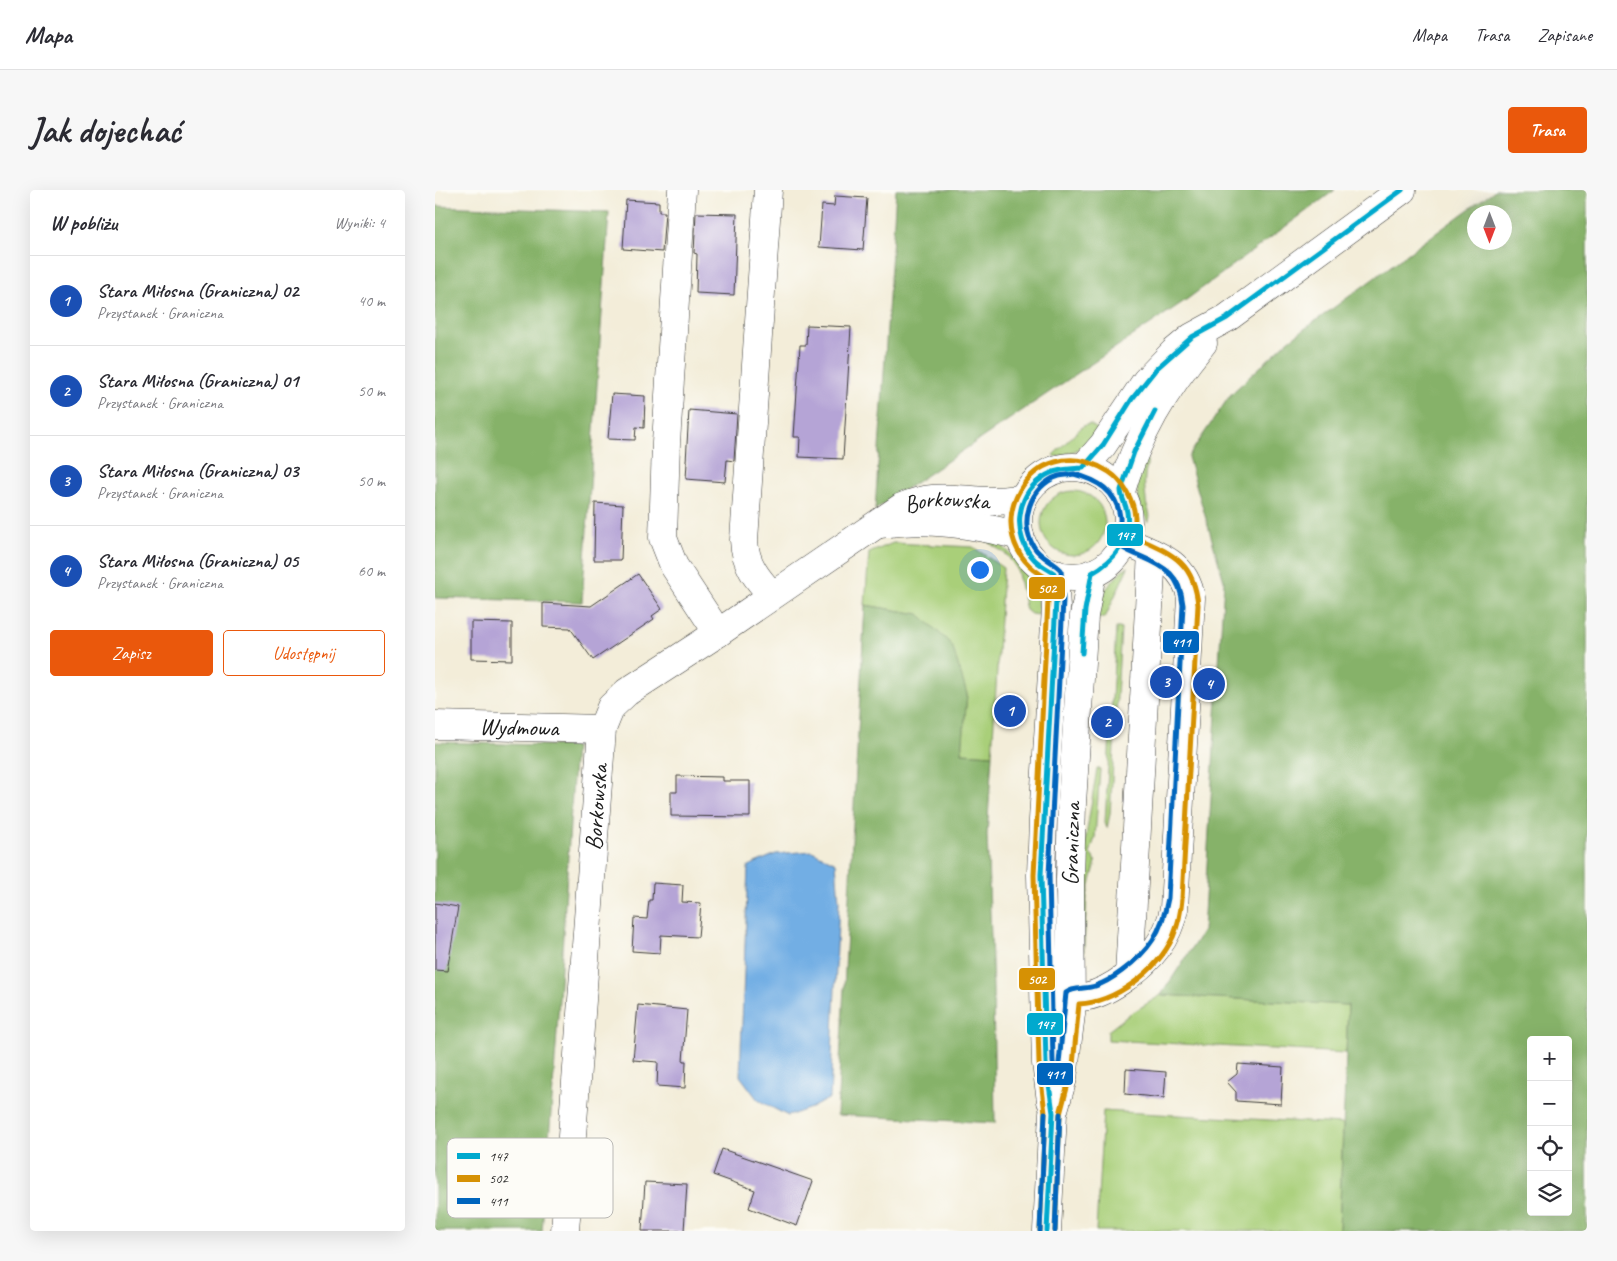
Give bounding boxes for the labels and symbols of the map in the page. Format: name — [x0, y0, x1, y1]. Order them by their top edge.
north arrow — [1467, 205, 1512, 250]
street label: Borkowska — [899, 483, 992, 520]
line badge: 147 — [1106, 523, 1144, 547]
text: 147 — [1116, 527, 1136, 544]
your location — [967, 557, 993, 583]
line badge: 502 — [1028, 576, 1066, 600]
text: 502 — [1038, 580, 1058, 597]
line badge: 411 — [1162, 630, 1200, 654]
text: 411 — [1172, 634, 1192, 651]
pin: 3 — [1150, 663, 1182, 701]
pin: 4 — [1193, 665, 1225, 703]
pin: 1 — [994, 692, 1026, 730]
pin: 2 — [1091, 703, 1123, 741]
street label: Wydmowa — [479, 711, 560, 743]
street label: Borkowska — [578, 761, 615, 851]
street label: Graniczna — [1055, 800, 1087, 886]
line badge: 502 — [1018, 967, 1056, 991]
text: 502 — [1028, 971, 1048, 988]
line badge: 147 — [1026, 1012, 1064, 1036]
text: 147 — [1036, 1016, 1056, 1033]
line badge: 411 — [1036, 1062, 1074, 1086]
text: 411 — [1046, 1066, 1066, 1083]
legend — [447, 1138, 613, 1218]
text: 147 — [489, 1148, 509, 1165]
text: 502 — [489, 1170, 510, 1187]
text: 411 — [489, 1193, 509, 1210]

